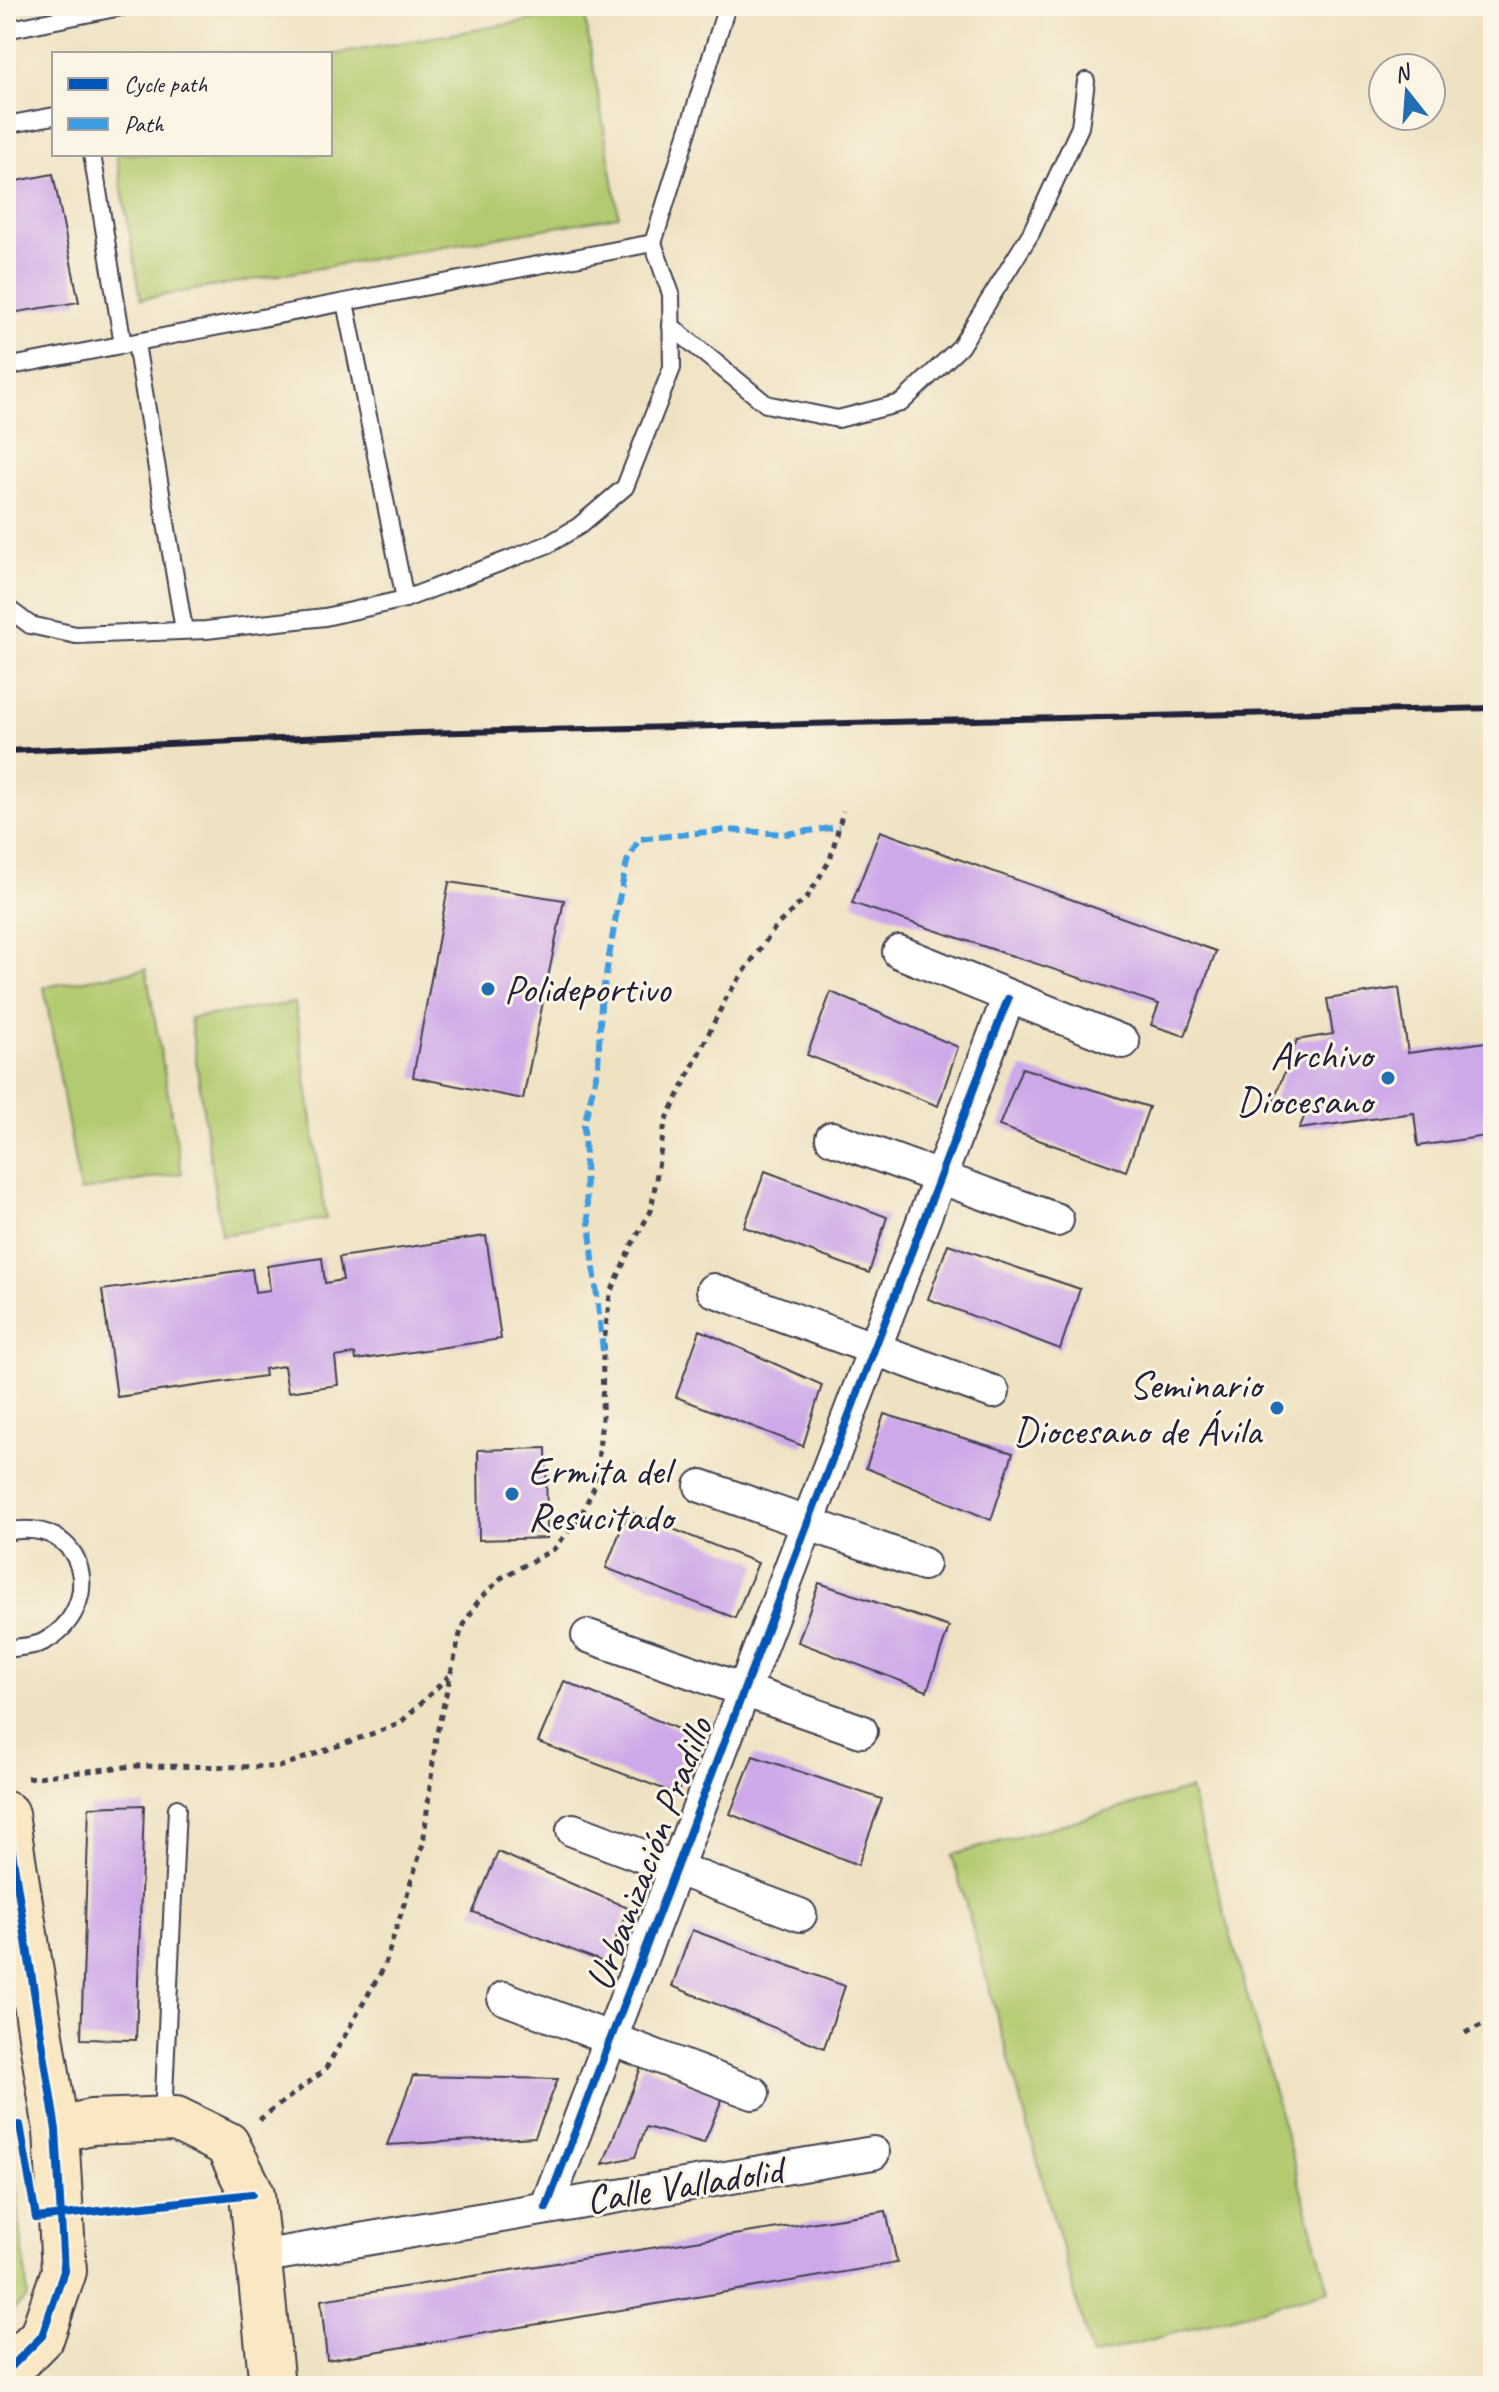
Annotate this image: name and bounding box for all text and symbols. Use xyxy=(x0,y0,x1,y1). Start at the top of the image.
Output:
legend xyxy=(52,52,332,156)
north arrow xyxy=(1367,52,1447,132)
text: N xyxy=(1391,57,1415,89)
text: Cycle path xyxy=(124,69,208,99)
text: Path xyxy=(124,109,165,139)
place label: Polideportivo xyxy=(504,964,672,1014)
marker: Polideportivo xyxy=(479,980,497,998)
place label: Archivo Diocesano xyxy=(1236,1030,1376,1126)
marker: Archivo Diocesano xyxy=(1379,1069,1397,1087)
place label: Seminario Diocesano de Ávila xyxy=(1013,1360,1265,1456)
marker: Seminario Diocesano de Ávila xyxy=(1268,1399,1286,1417)
place label: Ermita del Resucitado xyxy=(528,1446,676,1542)
marker: Ermita del Resucitado xyxy=(503,1485,521,1503)
street label: Urbanización Pradillo xyxy=(574,1709,725,1997)
street label: Calle Valladolid xyxy=(582,2144,792,2225)

